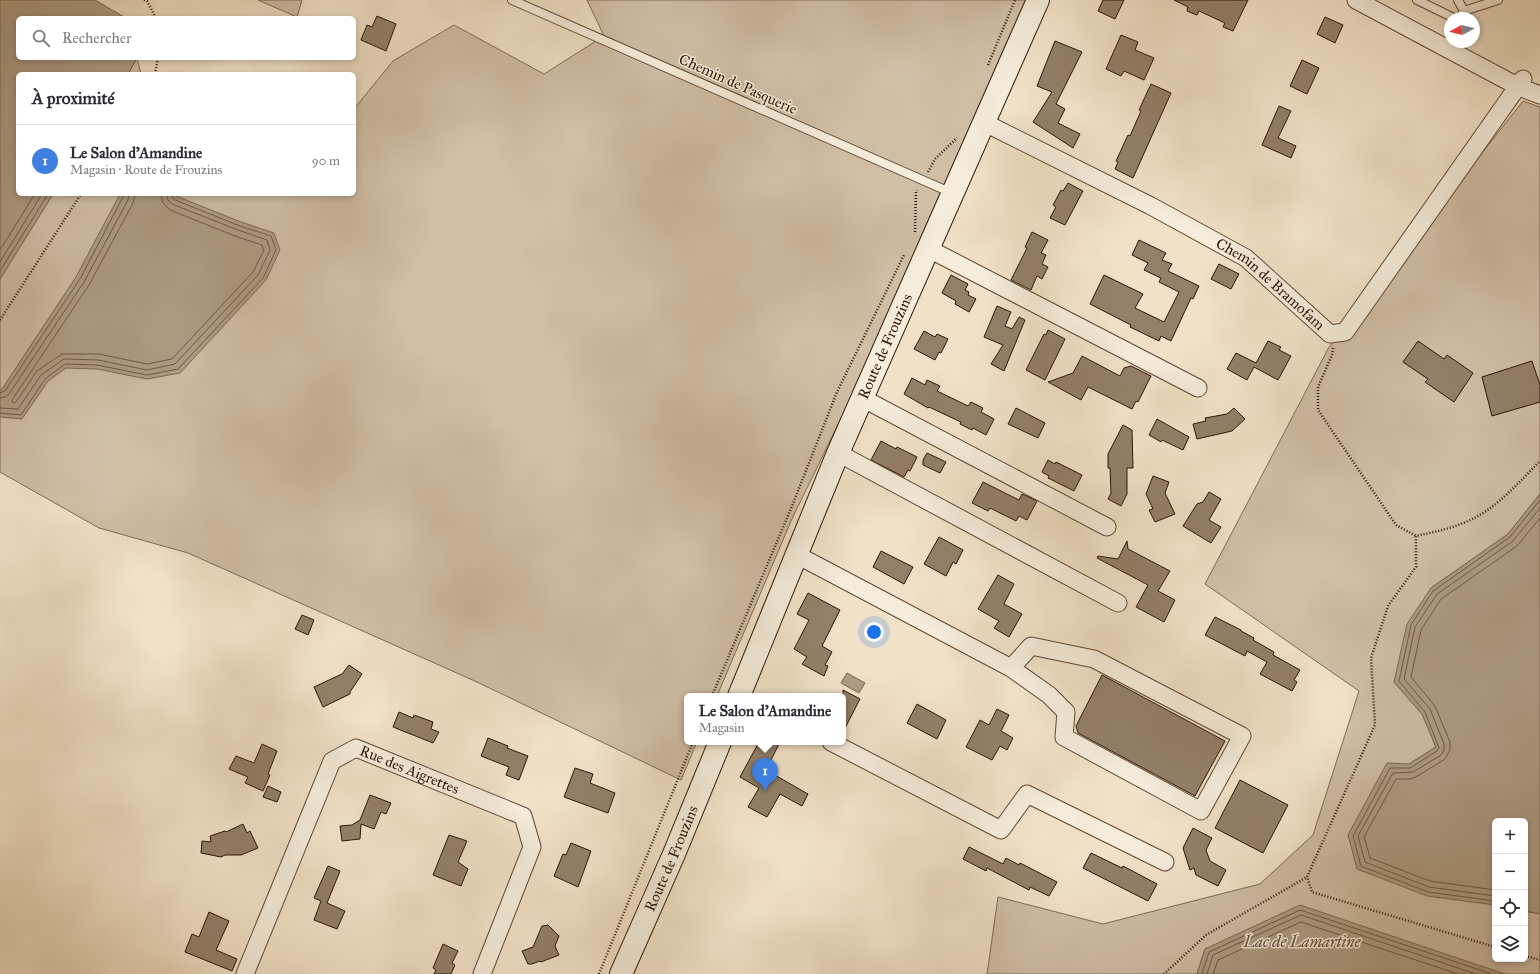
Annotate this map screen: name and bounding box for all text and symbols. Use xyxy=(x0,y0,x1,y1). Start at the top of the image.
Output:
north arrow xyxy=(1444,12,1480,48)
search box xyxy=(16,16,356,60)
icon: search xyxy=(30,27,52,49)
text: Rechercher xyxy=(62,29,132,47)
street label: Chemin de Pasquerie xyxy=(676,50,800,119)
text: À proximité xyxy=(32,88,115,109)
text: Le Salon d'Amandine xyxy=(70,144,202,162)
text: 1 xyxy=(42,153,48,169)
text: 90 m xyxy=(312,153,340,169)
text: Magasin · Route de Frouzins xyxy=(70,162,222,178)
street label: Chemin de Bramofam xyxy=(1213,234,1329,334)
street label: Route de Frouzins xyxy=(854,291,916,402)
your location xyxy=(864,622,884,642)
popup xyxy=(684,693,846,745)
text: Le Salon d'Amandine xyxy=(699,702,831,720)
text: Magasin xyxy=(699,720,745,736)
street label: Rue des Aigrettes xyxy=(357,741,462,798)
pin: 1 xyxy=(752,758,778,791)
street label: Route de Frouzins xyxy=(641,803,702,914)
map controls xyxy=(1492,818,1528,962)
button: + xyxy=(1492,818,1528,854)
button: − xyxy=(1492,854,1528,890)
button: locate xyxy=(1492,890,1528,926)
button: layers xyxy=(1492,926,1528,962)
water label: Lac de Lamartine xyxy=(1243,932,1362,951)

